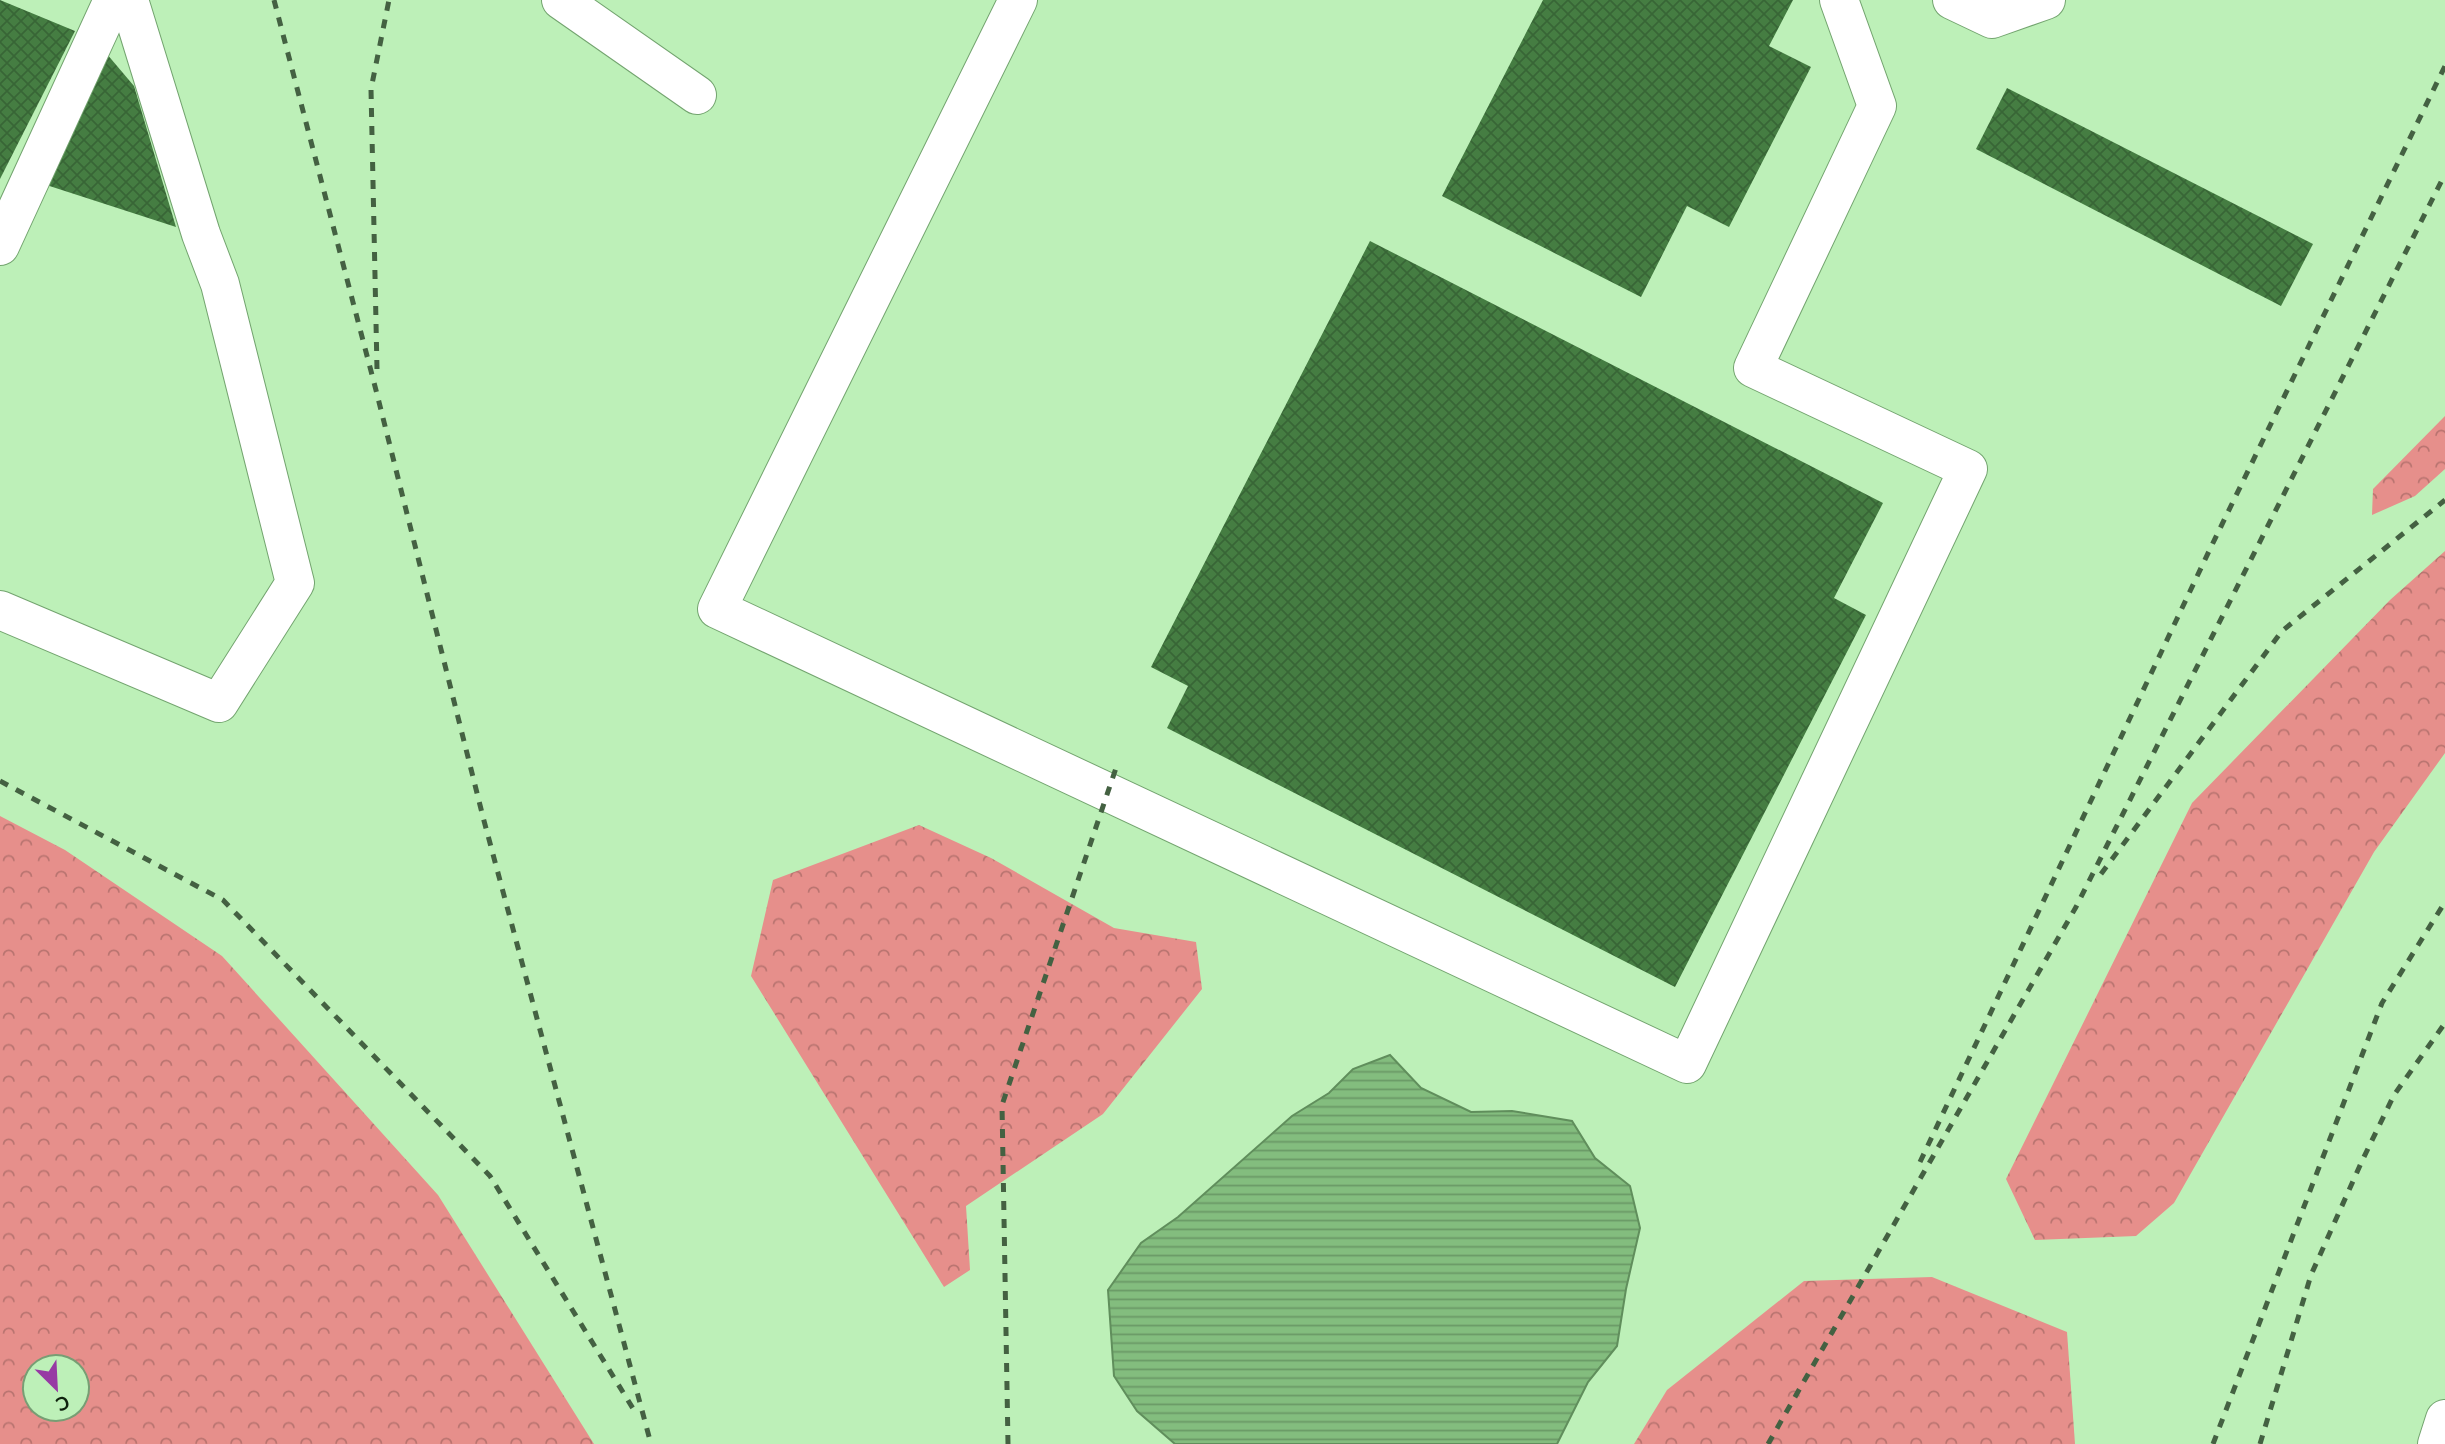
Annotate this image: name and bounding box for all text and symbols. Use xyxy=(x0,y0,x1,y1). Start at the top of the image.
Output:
north arrow xyxy=(21,1353,91,1423)
text: С xyxy=(52,1390,74,1417)

